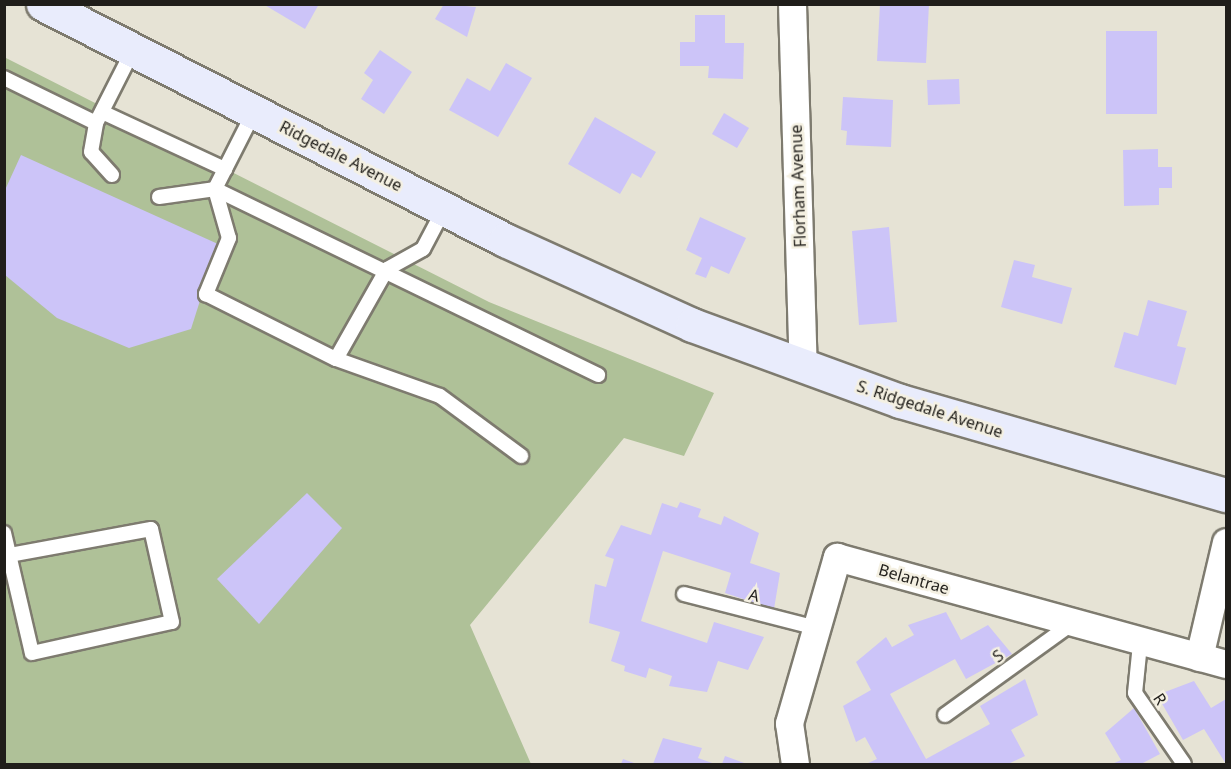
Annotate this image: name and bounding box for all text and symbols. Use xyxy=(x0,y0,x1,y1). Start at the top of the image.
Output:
street label: Ridgedale Avenue xyxy=(276,117,406,195)
street label: Florham Avenue xyxy=(786,124,810,248)
street label: S. Ridgedale Avenue xyxy=(855,376,1005,442)
street label: Belantrae xyxy=(877,560,951,598)
street label: A xyxy=(747,584,761,606)
street label: S xyxy=(989,646,1007,666)
street label: R xyxy=(1149,690,1171,708)

